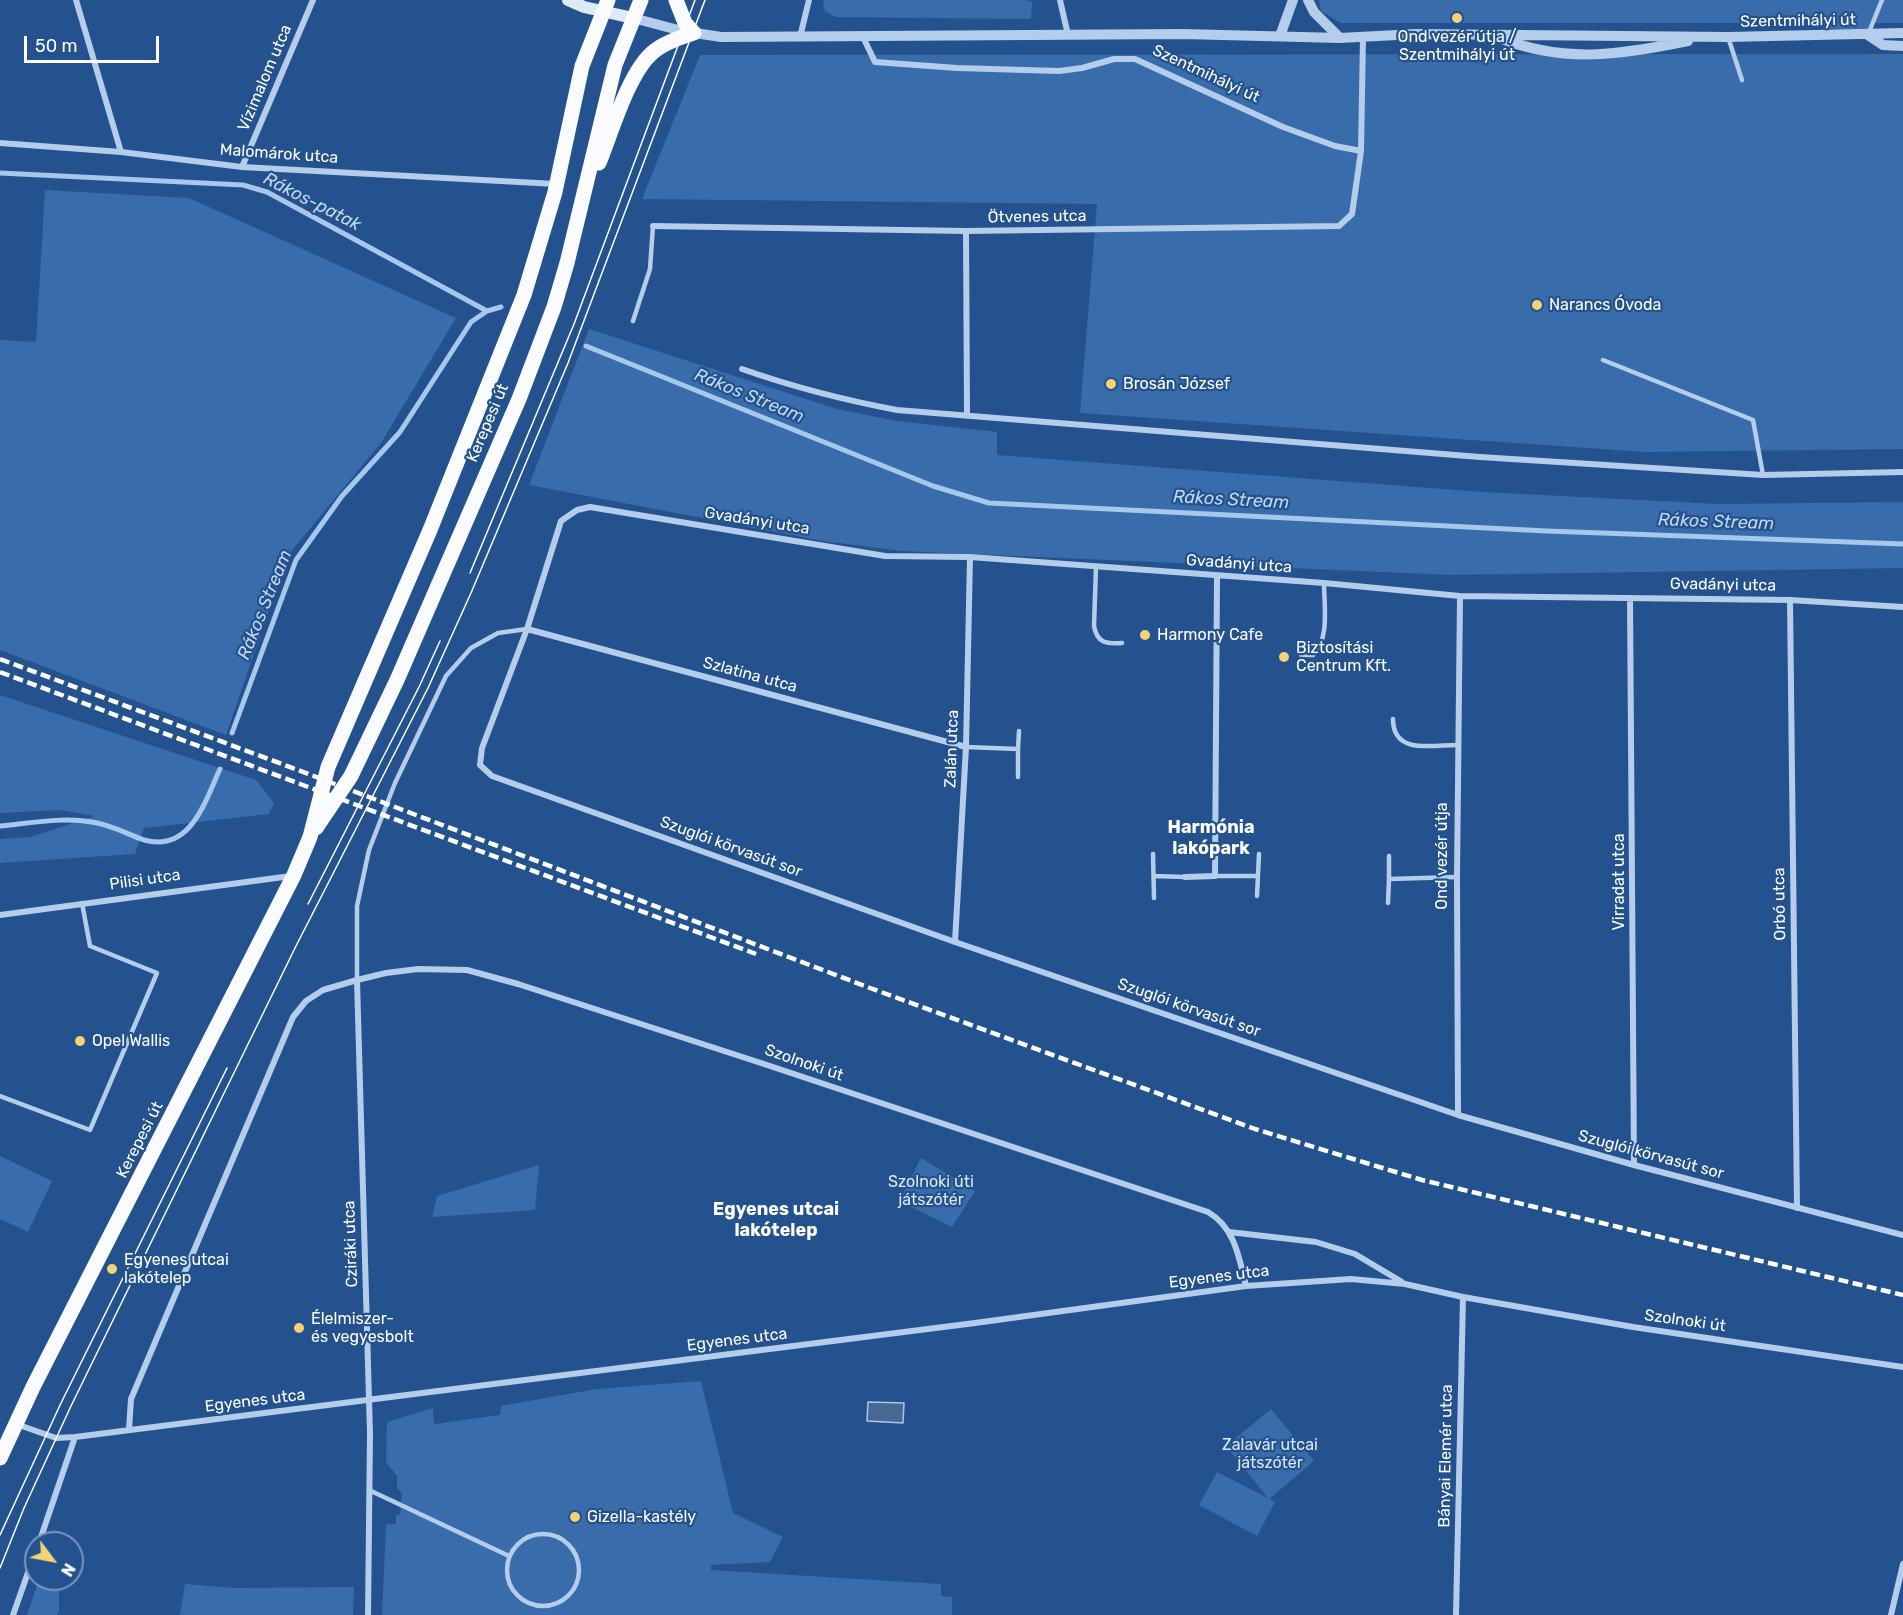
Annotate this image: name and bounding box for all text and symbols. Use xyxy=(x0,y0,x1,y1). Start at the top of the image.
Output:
street label: Szentmihályi út xyxy=(1740,10,1856,32)
marker: Ond vezér útja / Szentmihályi út xyxy=(1450,11,1464,25)
street label: Vízimalom utca xyxy=(234,22,296,134)
scale bar xyxy=(27,24,162,62)
place label: Ond vezér útja / Szentmihályi út xyxy=(1398,27,1516,65)
text: 50 m xyxy=(35,35,78,57)
street label: Szentmihályi út xyxy=(1149,41,1263,107)
street label: Malomárok utca xyxy=(219,140,339,168)
water label: Rákos-patak xyxy=(259,168,365,236)
street label: Ötvenes utca xyxy=(987,207,1087,227)
place label: Narancs Óvoda xyxy=(1549,295,1661,315)
marker: Narancs Óvoda xyxy=(1530,298,1544,312)
water label: Rákos Stream xyxy=(691,364,807,428)
place label: Brosán József xyxy=(1123,374,1230,394)
marker: Brosán József xyxy=(1104,377,1118,391)
street label: Kerepesi út xyxy=(463,381,513,465)
water label: Rákos Stream xyxy=(1172,486,1290,514)
street label: Gvadányi utca xyxy=(703,503,811,539)
water label: Rákos Stream xyxy=(1657,509,1775,535)
water label: Rákos Stream xyxy=(233,547,297,663)
street label: Gvadányi utca xyxy=(1185,551,1293,577)
street label: Gvadányi utca xyxy=(1670,574,1776,596)
place label: Harmony Cafe xyxy=(1157,625,1263,645)
marker: Harmony Cafe xyxy=(1138,628,1152,642)
place label: Biztosítási Centrum Kft. xyxy=(1296,638,1391,676)
marker: Biztosítási Centrum Kft. xyxy=(1277,650,1291,664)
street label: Szlatina utca xyxy=(701,653,799,697)
street label: Zalán utca xyxy=(941,710,963,788)
street label: Ond vezér útja xyxy=(1432,802,1452,910)
street label: Szuglói körvasút sor xyxy=(657,812,805,882)
district label: Harmónia lakópark xyxy=(1167,817,1255,860)
street label: Virradat utca xyxy=(1609,833,1629,931)
street label: Pilisi utca xyxy=(108,866,182,894)
street label: Orbó utca xyxy=(1770,867,1790,941)
street label: Szuglói körvasút sor xyxy=(1115,974,1263,1042)
place label: Opel Wallis xyxy=(92,1031,170,1051)
marker: Opel Wallis xyxy=(73,1034,87,1048)
street label: Szolnoki út xyxy=(762,1041,846,1085)
street label: Kerepesi út xyxy=(113,1099,167,1181)
street label: Szuglói körvasút sor xyxy=(1576,1126,1726,1184)
park label: Szolnoki úti játszótér xyxy=(888,1172,974,1210)
district label: Egyenes utcai lakótelep xyxy=(713,1199,839,1242)
street label: Cziráki utca xyxy=(340,1200,362,1288)
place label: Egyenes utcai lakótelep xyxy=(124,1250,229,1288)
street label: Egyenes utca xyxy=(1168,1261,1270,1293)
marker: Egyenes utcai lakótelep xyxy=(105,1262,119,1276)
street label: Szolnoki út xyxy=(1643,1306,1727,1336)
place label: Élelmiszer- és vegyesbolt xyxy=(311,1309,414,1347)
marker: Élelmiszer- és vegyesbolt xyxy=(292,1321,306,1335)
street label: Egyenes utca xyxy=(686,1324,788,1356)
street label: Bányai Elemér utca xyxy=(1435,1384,1457,1528)
street label: Egyenes utca xyxy=(204,1385,306,1417)
park label: Zalavár utcai játszótér xyxy=(1222,1435,1318,1473)
place label: Gizella-kastély xyxy=(587,1507,696,1527)
marker: Gizella-kastély xyxy=(568,1510,582,1524)
north arrow xyxy=(24,1531,84,1591)
text: N xyxy=(57,1560,79,1580)

